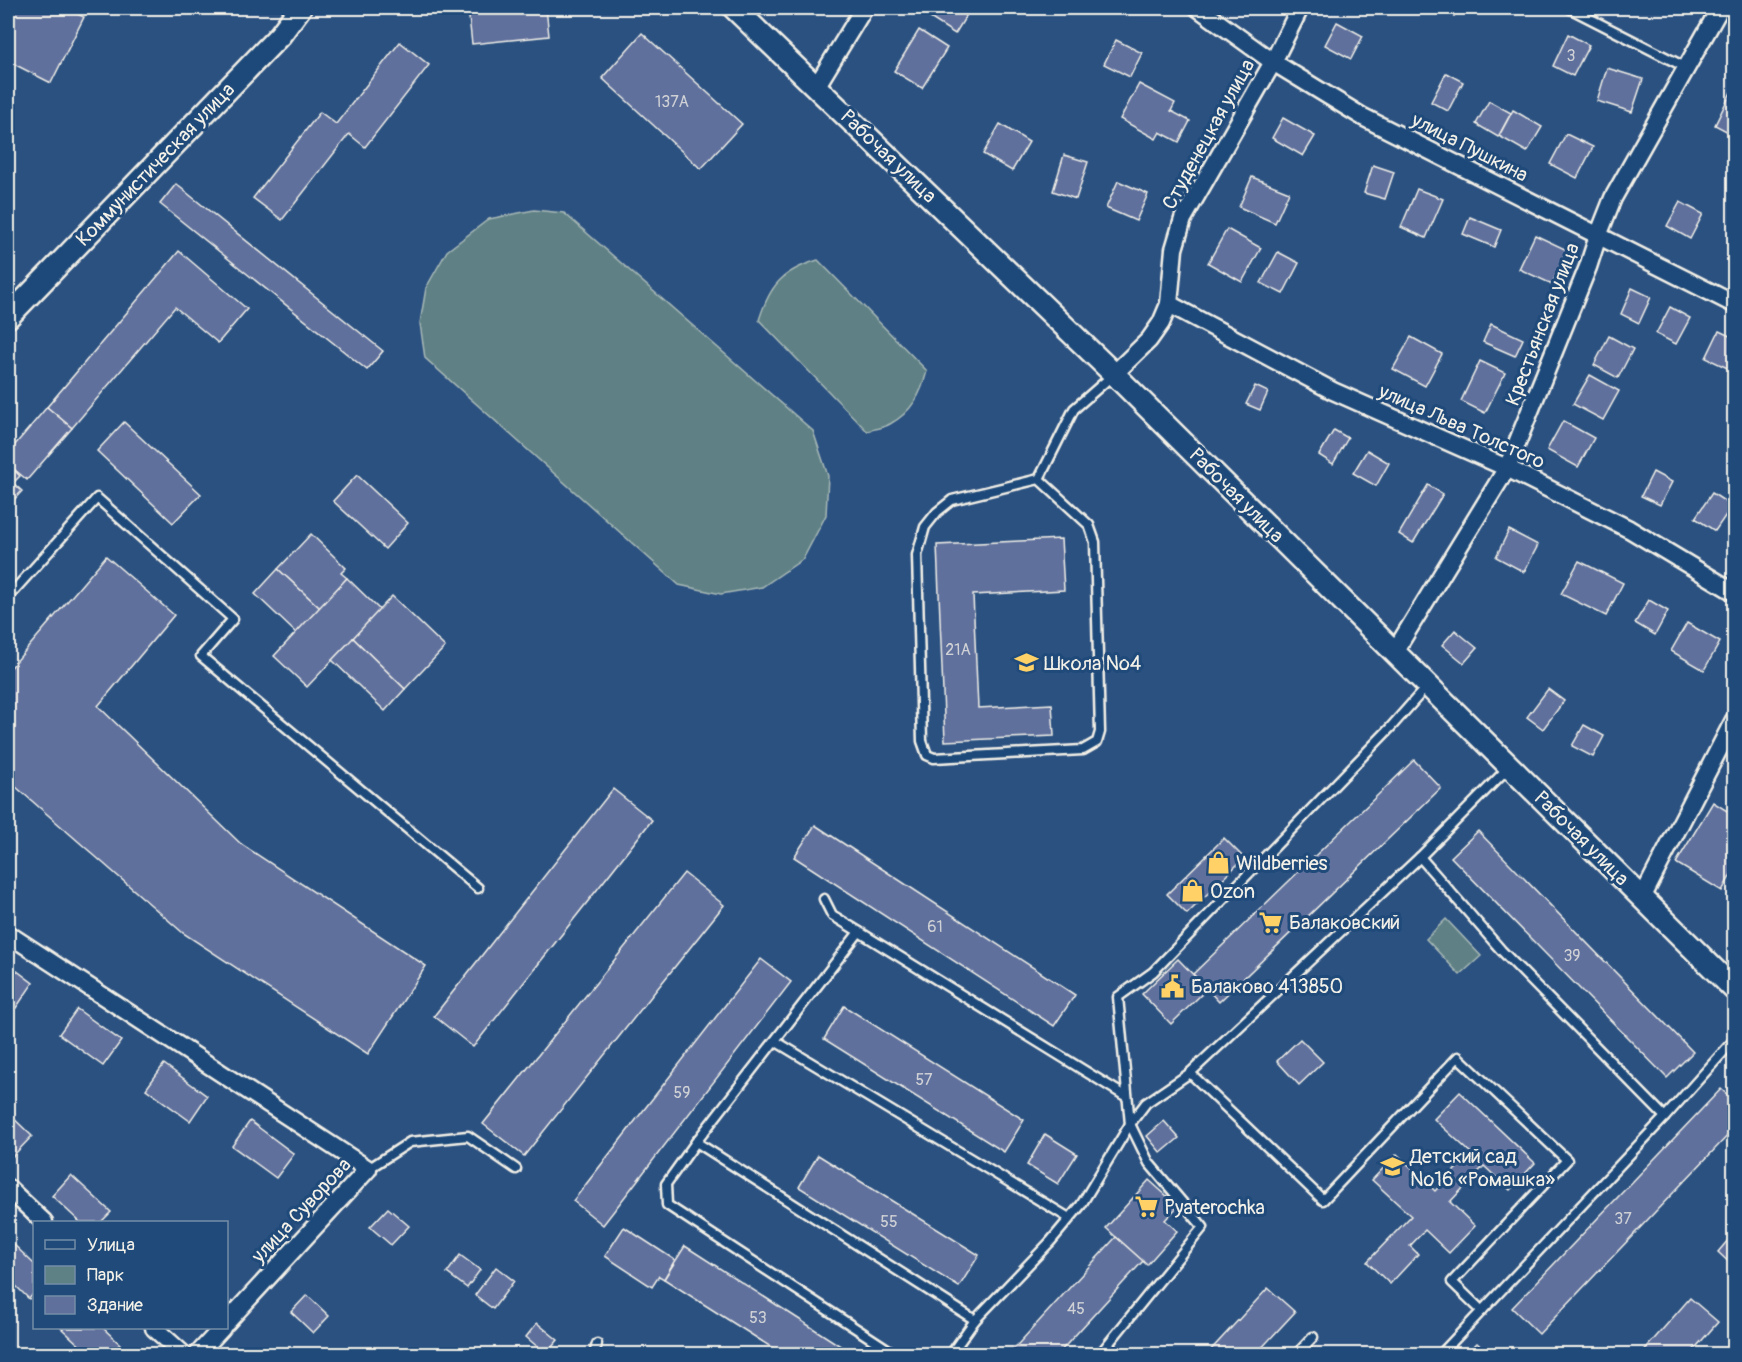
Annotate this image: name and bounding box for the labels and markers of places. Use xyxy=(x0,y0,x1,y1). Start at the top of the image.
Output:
school or university icon: Школа №4 xyxy=(1013,650,1039,676)
place label: Школа №4 xyxy=(1044,651,1142,676)
shop icon: Wildberries xyxy=(1205,850,1231,876)
place label: Wildberries xyxy=(1236,851,1328,876)
shop icon: Ozon xyxy=(1179,878,1205,904)
place label: Ozon xyxy=(1210,879,1255,904)
supermarket icon: Балаковский xyxy=(1258,909,1284,935)
place label: Балаковский xyxy=(1289,910,1400,935)
public building icon: Балаково 413850 xyxy=(1160,973,1186,999)
place label: Балаково 413850 xyxy=(1191,974,1343,999)
place label: Детский сад №16 «Ромашка» xyxy=(1409,1144,1555,1192)
school or university icon: Детский сад №16 «Ромашка» xyxy=(1379,1154,1405,1180)
supermarket icon: Pyaterochka xyxy=(1133,1194,1159,1220)
place label: Pyaterochka xyxy=(1164,1195,1265,1220)

